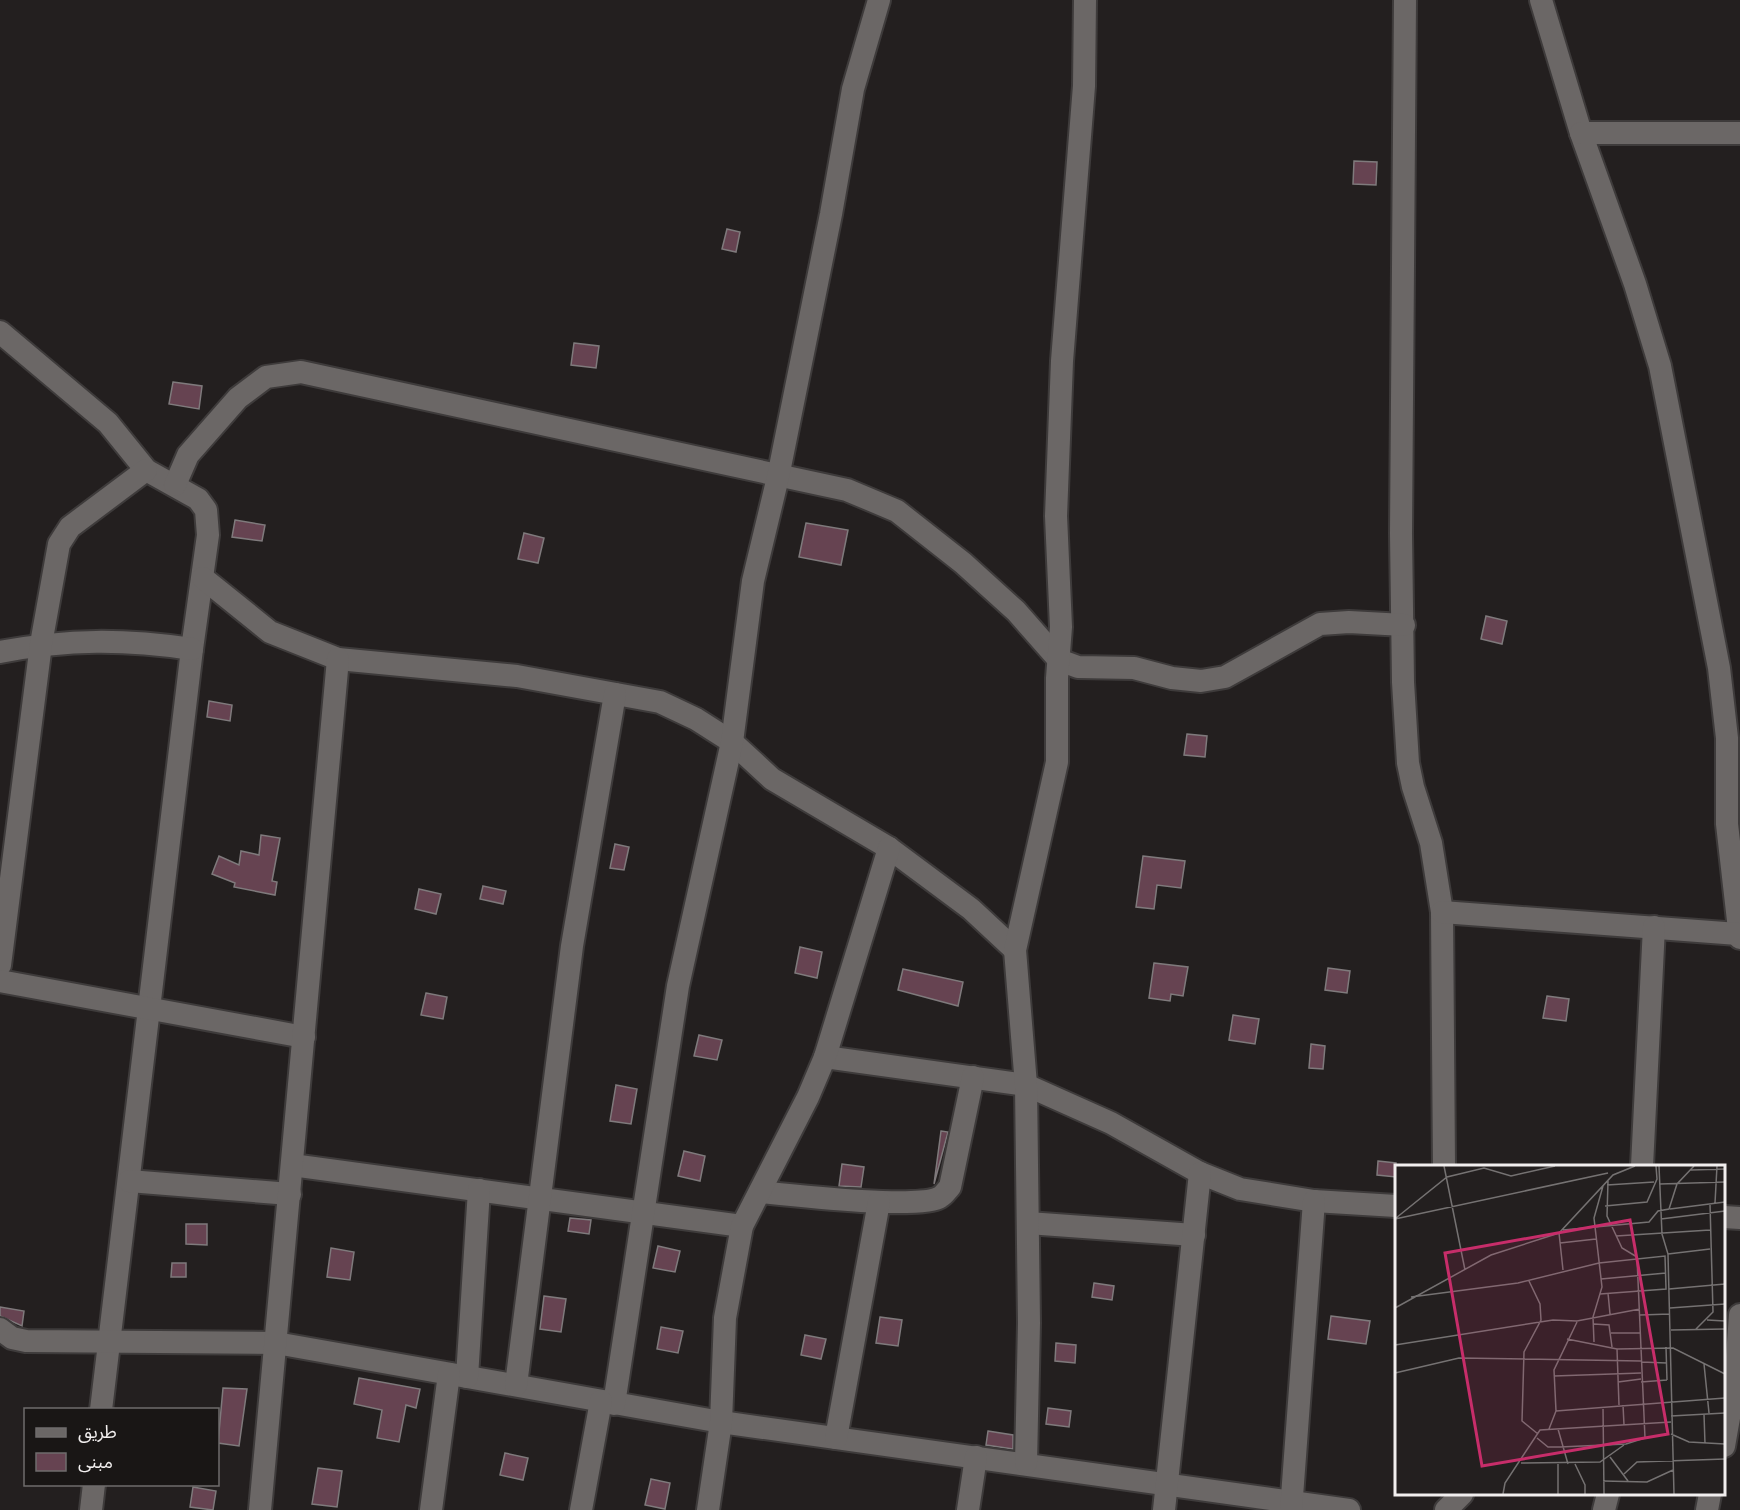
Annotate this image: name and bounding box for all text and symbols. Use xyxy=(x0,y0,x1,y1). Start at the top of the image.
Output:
inset map xyxy=(1395,1165,1725,1495)
legend xyxy=(24,1408,219,1486)
text: طريق xyxy=(78,1422,117,1443)
text: مبنى xyxy=(78,1452,113,1473)

